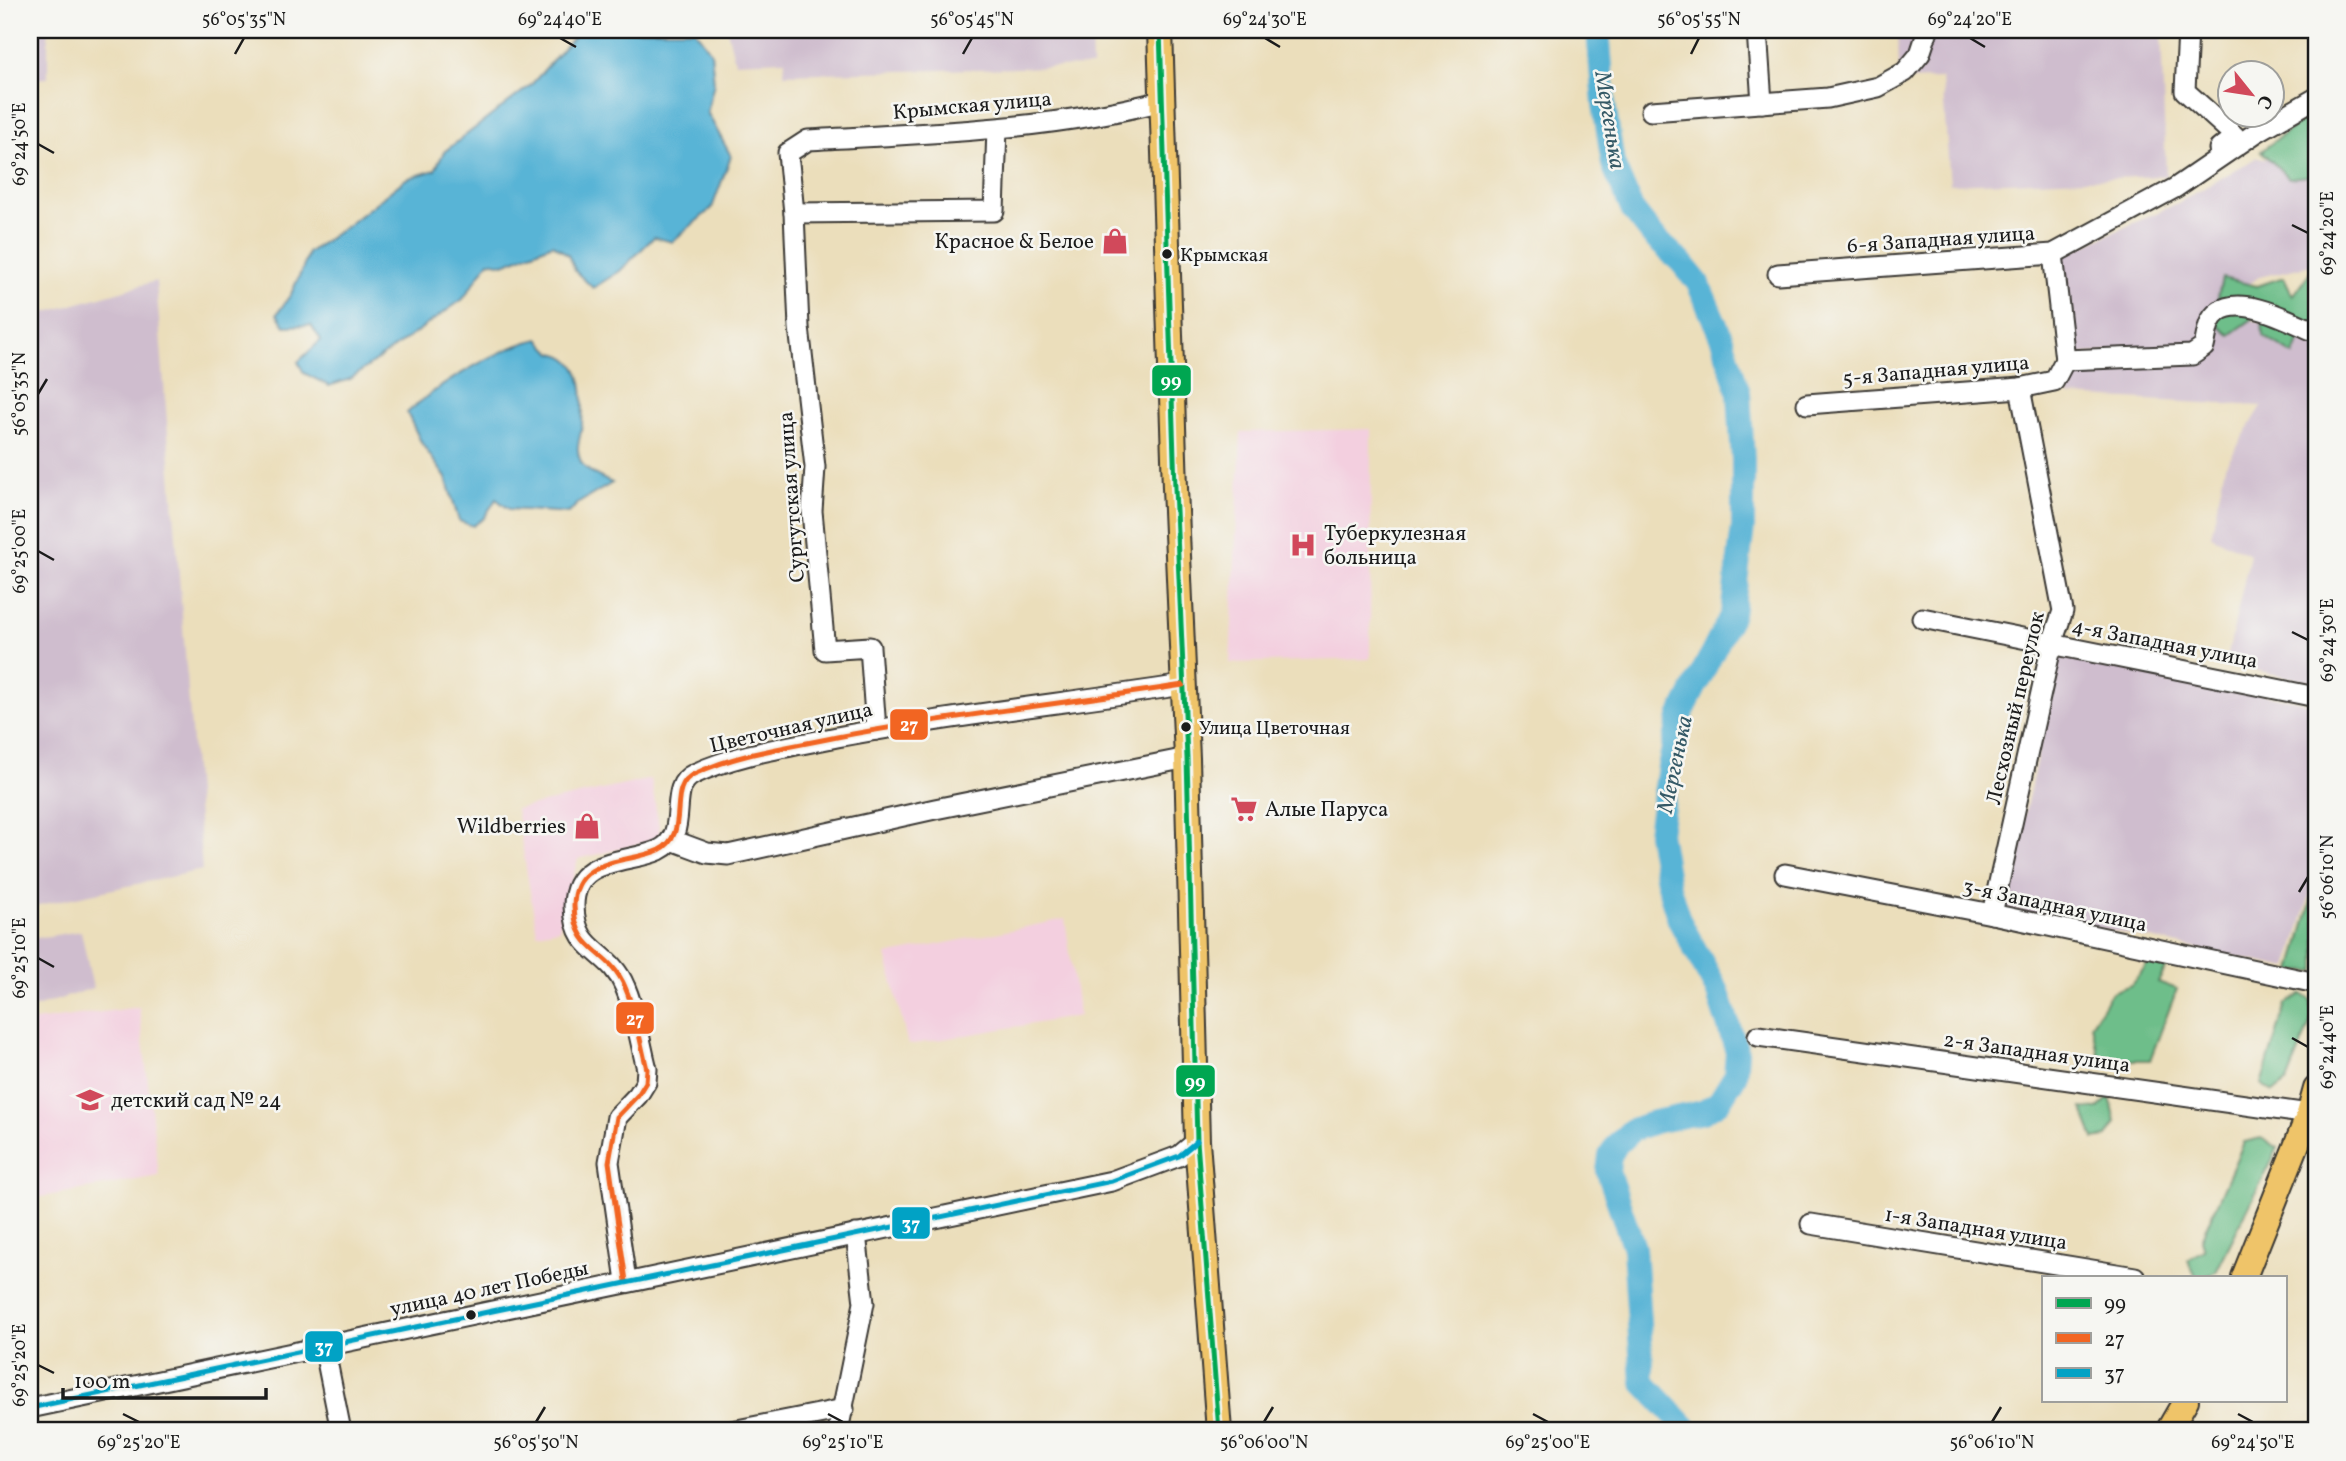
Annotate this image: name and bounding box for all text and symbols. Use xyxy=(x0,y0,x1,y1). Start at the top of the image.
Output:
text: 56°05'35"N xyxy=(202,8,286,33)
text: 69°24'40"E xyxy=(518,8,602,33)
text: 56°05'45"N xyxy=(930,8,1014,33)
text: 69°24'30"E xyxy=(1223,8,1307,33)
text: 56°05'55"N xyxy=(1657,8,1741,33)
text: 69°24'20"E xyxy=(1928,8,2012,33)
north arrow xyxy=(2216,60,2286,130)
water label: Мергенька xyxy=(1585,68,1633,172)
street label: Крымская улица xyxy=(891,85,1053,128)
text: С xyxy=(2250,90,2278,113)
text: 69°24'50"E xyxy=(8,102,33,186)
text: 69°24'20"E xyxy=(2316,191,2341,275)
street label: 6-я Западная улица xyxy=(1846,219,2036,262)
shop icon: Красное & Белое xyxy=(1100,226,1130,256)
place label: Красное & Белое xyxy=(935,228,1094,257)
place label: Крымская xyxy=(1180,243,1268,269)
marker: Крымская xyxy=(1160,247,1174,261)
street label: 5-я Западная улица xyxy=(1842,349,2031,394)
text: 56°05'35"N xyxy=(8,352,33,436)
line badge: 99 xyxy=(1151,364,1192,397)
text: 99 xyxy=(1160,369,1182,395)
street label: Сургутская улица xyxy=(772,410,813,583)
text: 69°25'00"E xyxy=(8,508,33,593)
place label: Туберкулезная больница xyxy=(1324,520,1466,573)
hospital icon: Туберкулезная больница xyxy=(1288,530,1318,560)
text: 69°24'30"E xyxy=(2316,598,2341,682)
street label: Лесхозный переулок xyxy=(1980,609,2053,808)
street label: 4-я Западная улица xyxy=(2069,612,2260,677)
street label: Цветочная улица xyxy=(707,696,876,761)
line badge: 27 xyxy=(889,708,929,741)
text: 27 xyxy=(900,713,918,739)
water label: Мергенька xyxy=(1650,713,1702,817)
place label: Улица Цветочная xyxy=(1199,716,1350,742)
marker: Улица Цветочная xyxy=(1179,720,1193,734)
supermarket icon: Алые Паруса xyxy=(1229,794,1259,824)
place label: Алые Паруса xyxy=(1265,796,1388,825)
shop icon: Wildberries xyxy=(572,811,602,841)
place label: Wildberries xyxy=(457,813,566,842)
text: 56°06'10"N xyxy=(2316,835,2341,919)
street label: 3-я Западная улица xyxy=(1960,873,2150,940)
text: 69°25'10"E xyxy=(8,917,33,998)
line badge: 27 xyxy=(615,1001,655,1035)
text: 69°24'40"E xyxy=(2316,1005,2341,1089)
text: 27 xyxy=(626,1007,644,1033)
street label: 2-я Западная улица xyxy=(1941,1026,2132,1081)
line badge: 99 xyxy=(1175,1064,1216,1098)
text: 99 xyxy=(1184,1070,1206,1096)
school or university icon: детский сад № 24 xyxy=(75,1085,105,1115)
place label: детский сад № 24 xyxy=(111,1087,281,1116)
street label: 1-я Западная улица xyxy=(1882,1201,2069,1258)
line badge: 37 xyxy=(891,1206,931,1240)
text: 37 xyxy=(902,1212,920,1238)
street label: улица 40 лет Победы xyxy=(387,1254,591,1325)
legend xyxy=(2042,1276,2286,1402)
text: 99 xyxy=(2104,1290,2126,1319)
unlabelled marker xyxy=(464,1308,478,1322)
text: 69°25'20"E xyxy=(8,1323,33,1407)
text: 27 xyxy=(2104,1326,2125,1355)
line badge: 37 xyxy=(304,1330,344,1363)
text: 37 xyxy=(315,1335,333,1361)
scale bar xyxy=(63,1356,266,1400)
text: 37 xyxy=(2104,1360,2125,1389)
text: 100 m xyxy=(74,1368,131,1397)
text: 69°25'20"E xyxy=(97,1431,181,1456)
text: 56°05'50"N xyxy=(493,1431,579,1456)
text: 69°25'10"E xyxy=(803,1431,884,1456)
text: 56°06'00"N xyxy=(1220,1431,1308,1456)
text: 69°25'00"E xyxy=(1506,1431,1591,1456)
text: 56°06'10"N xyxy=(1950,1431,2034,1456)
text: 69°24'50"E xyxy=(2211,1431,2295,1456)

